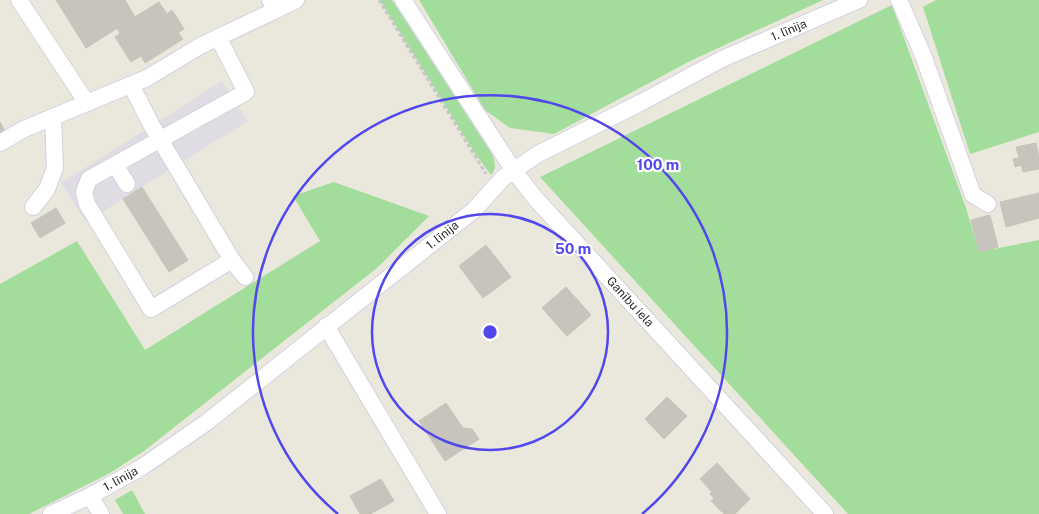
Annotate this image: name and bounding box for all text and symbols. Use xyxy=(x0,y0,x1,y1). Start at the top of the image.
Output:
street label: 1. līnija xyxy=(769,16,809,44)
text: 100 m xyxy=(637,156,679,173)
street label: 1. līnija xyxy=(423,218,461,252)
text: 50 m xyxy=(555,240,591,257)
street label: Ganību iela xyxy=(604,274,657,330)
centre of rings xyxy=(481,323,499,341)
street label: 1. līnija xyxy=(101,464,140,494)

